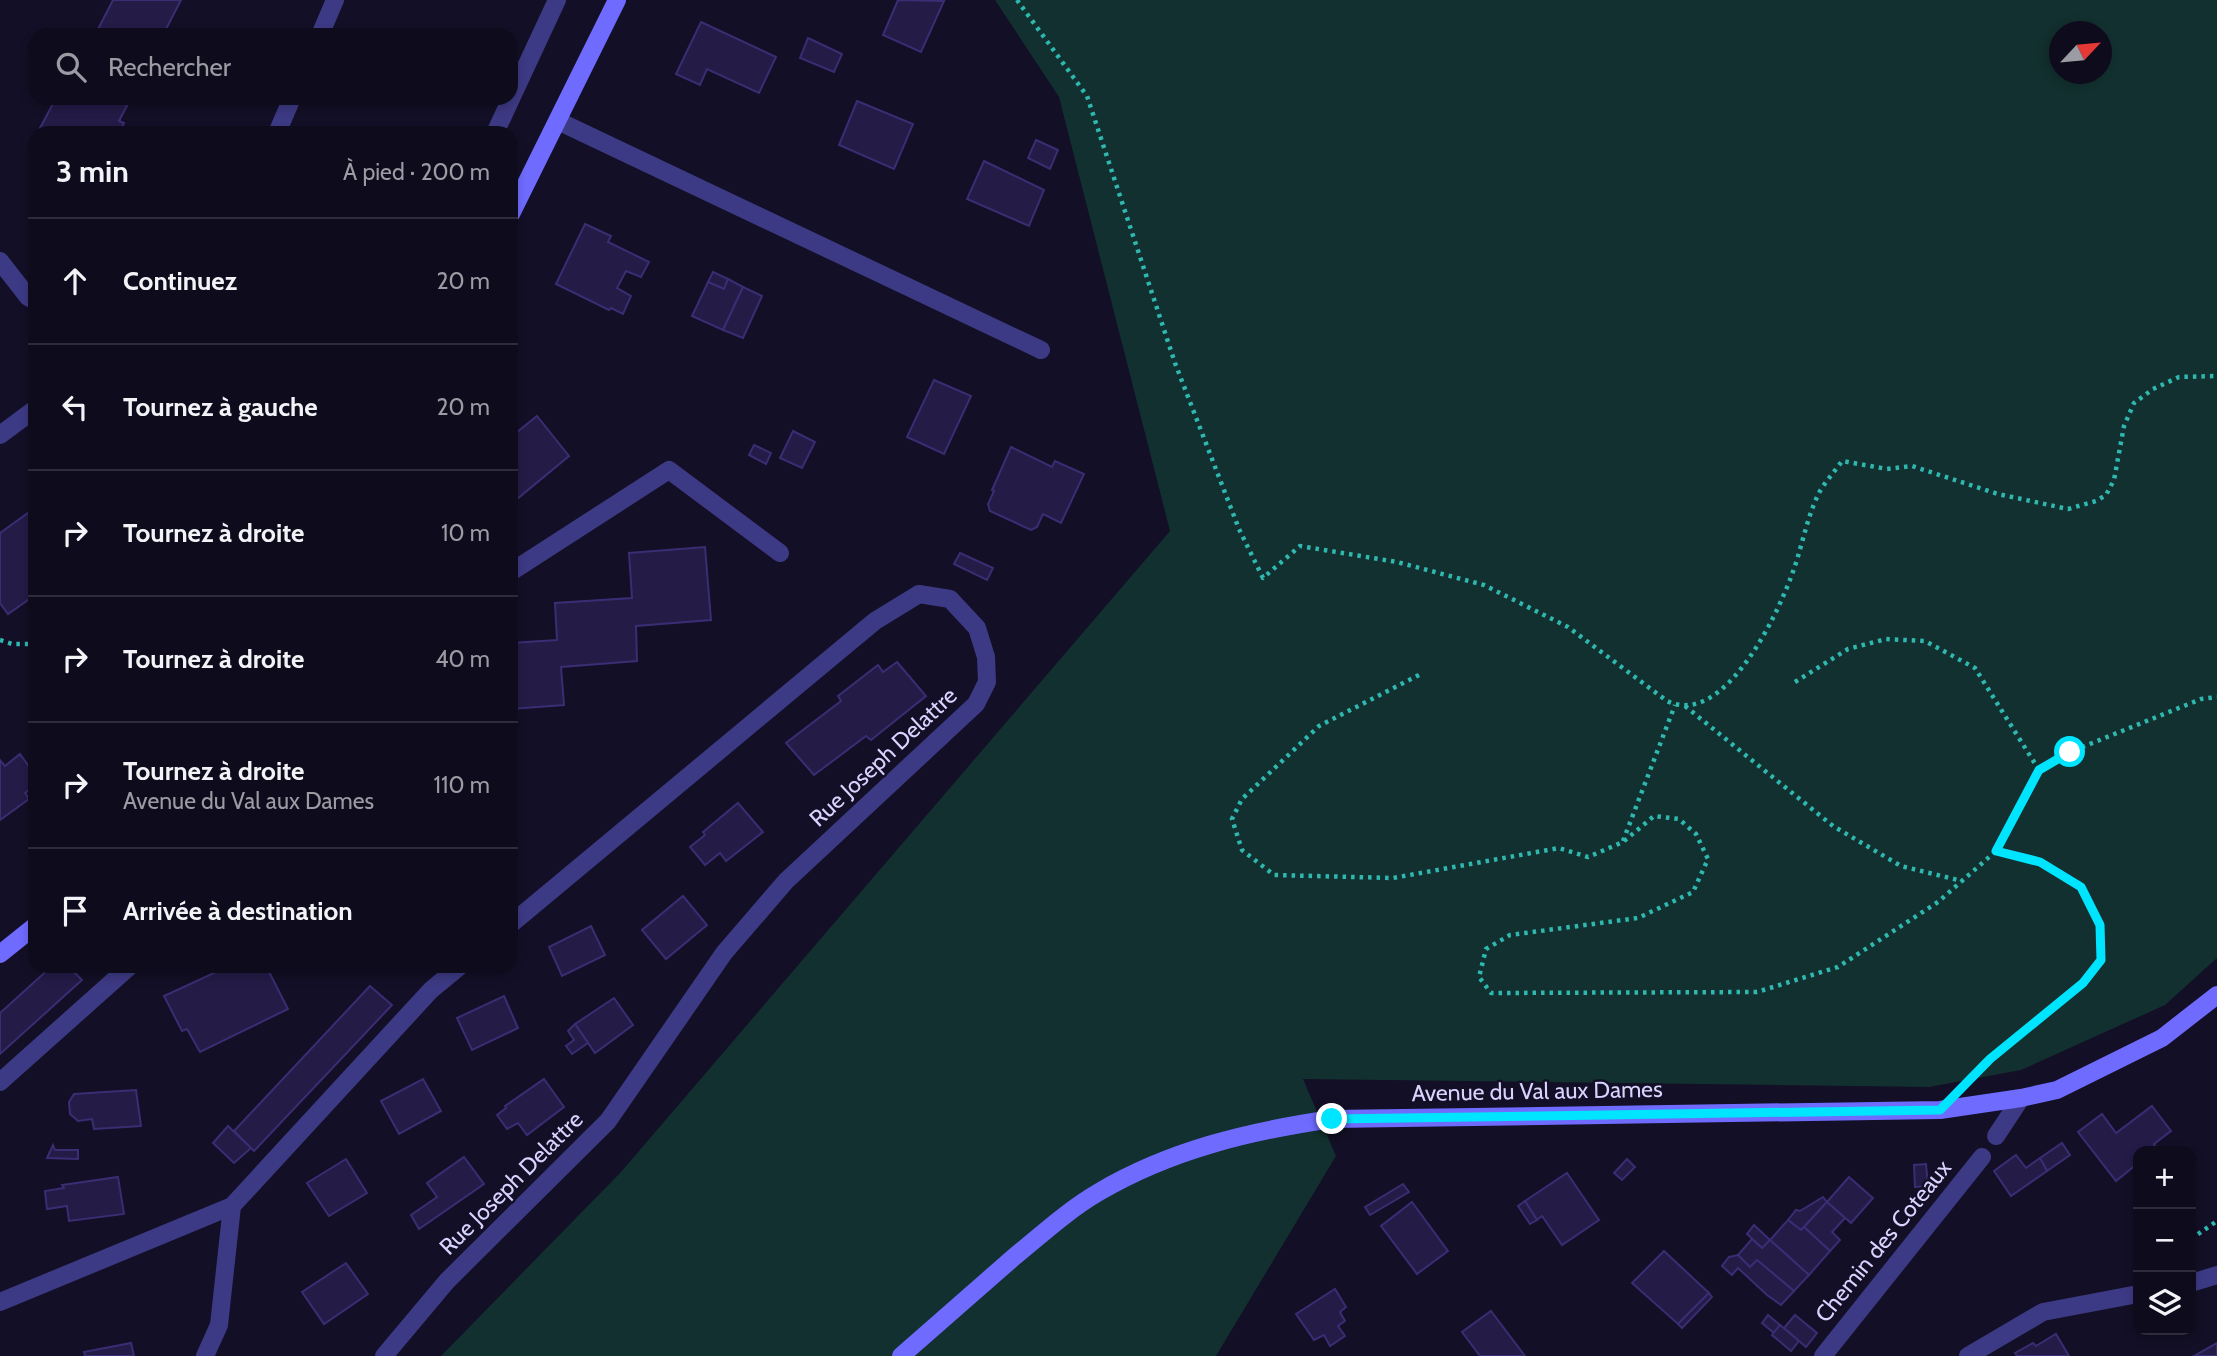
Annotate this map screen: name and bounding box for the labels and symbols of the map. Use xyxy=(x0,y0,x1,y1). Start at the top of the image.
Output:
north arrow xyxy=(2049,21,2112,84)
street label: Rue Joseph Delattre xyxy=(803,681,963,833)
route start xyxy=(2054,736,2085,767)
street label: Avenue du Val aux Dames xyxy=(1411,1075,1663,1107)
route end xyxy=(1316,1103,1347,1134)
street label: Rue Joseph Delattre xyxy=(433,1105,589,1261)
street label: Chemin des Coteaux xyxy=(1809,1154,1957,1328)

